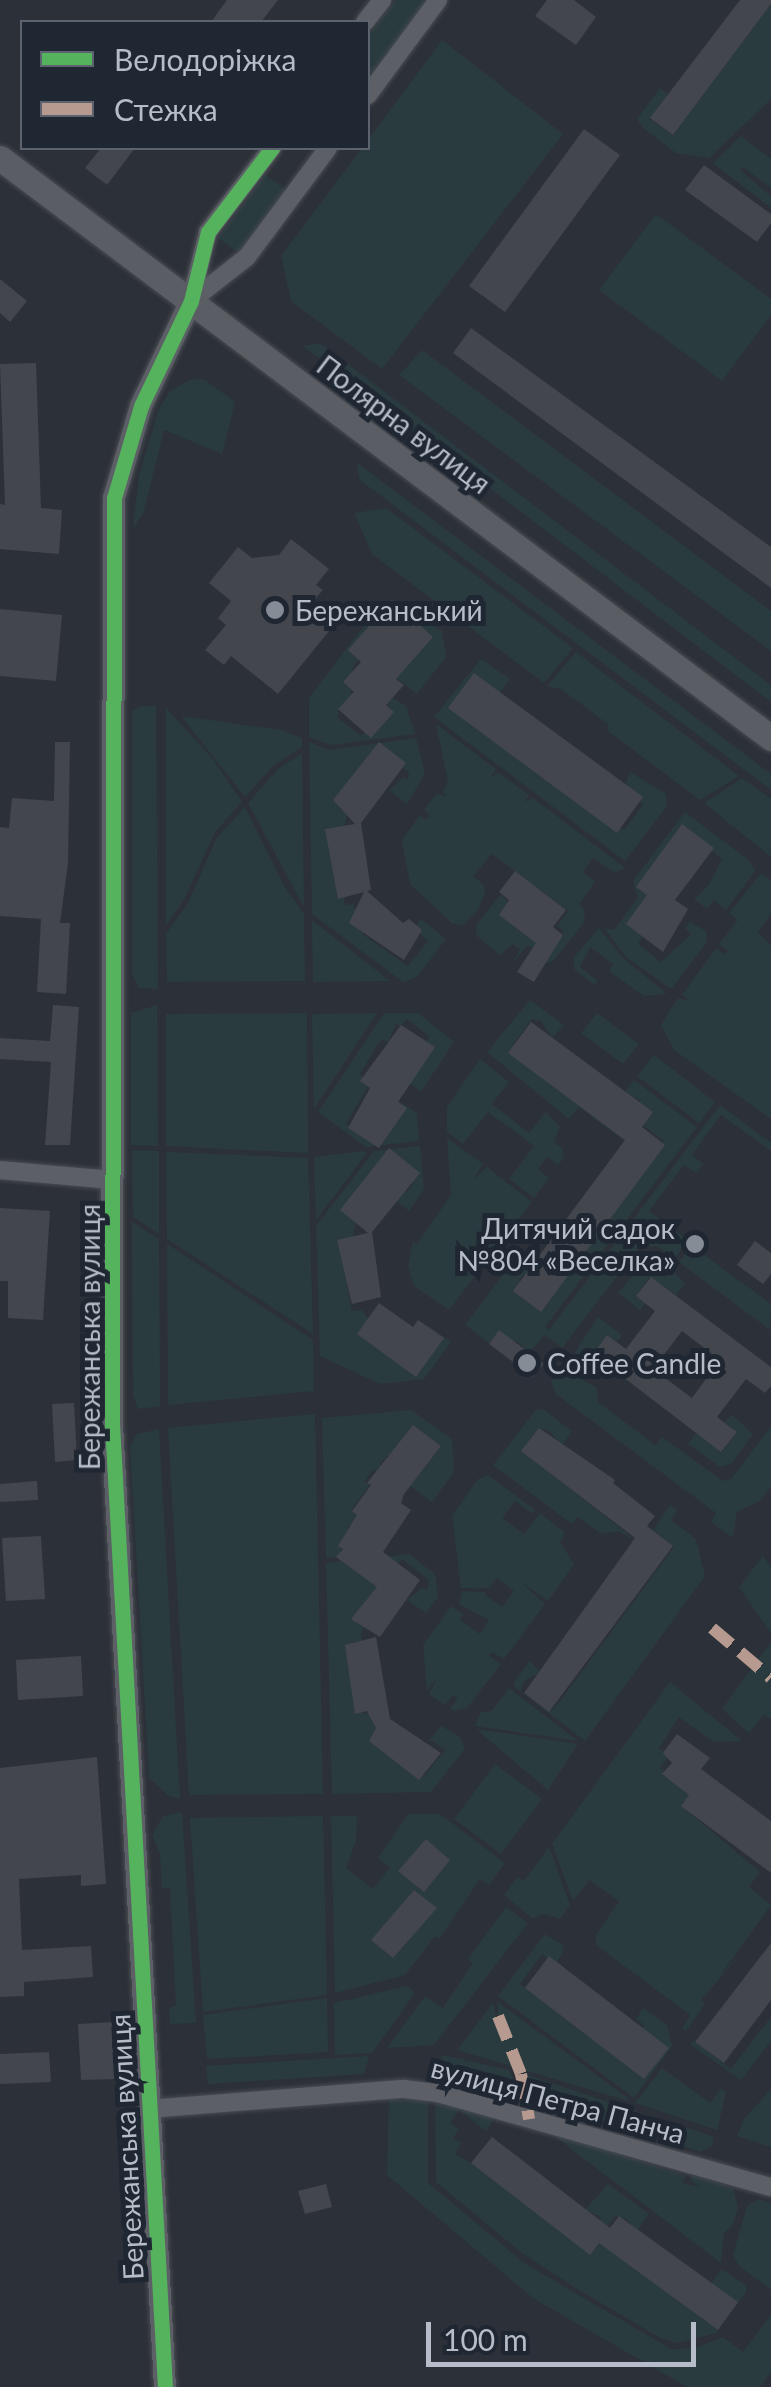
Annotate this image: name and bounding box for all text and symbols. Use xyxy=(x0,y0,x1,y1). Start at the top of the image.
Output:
legend xyxy=(20,20,370,150)
text: Велодоріжка xyxy=(114,41,296,77)
text: Стежка xyxy=(114,91,218,127)
street label: Полярна вулиця xyxy=(311,348,497,500)
place label: Бережанський xyxy=(295,593,483,627)
marker: Бережанський xyxy=(264,599,286,621)
street label: Бережанська вулиця xyxy=(72,1204,106,1470)
place label: Дитячий садок №804 «Веселка» xyxy=(457,1211,675,1277)
marker: Дитячий садок №804 «Веселка» xyxy=(684,1233,706,1255)
place label: Coffee Candle xyxy=(547,1346,721,1380)
marker: Coffee Candle xyxy=(516,1352,538,1374)
street label: Бережанська вулиця xyxy=(102,2013,150,2281)
street label: вулиця Петра Панча xyxy=(428,2050,688,2150)
scale bar xyxy=(431,2302,701,2364)
text: 100 m xyxy=(443,2321,528,2357)

